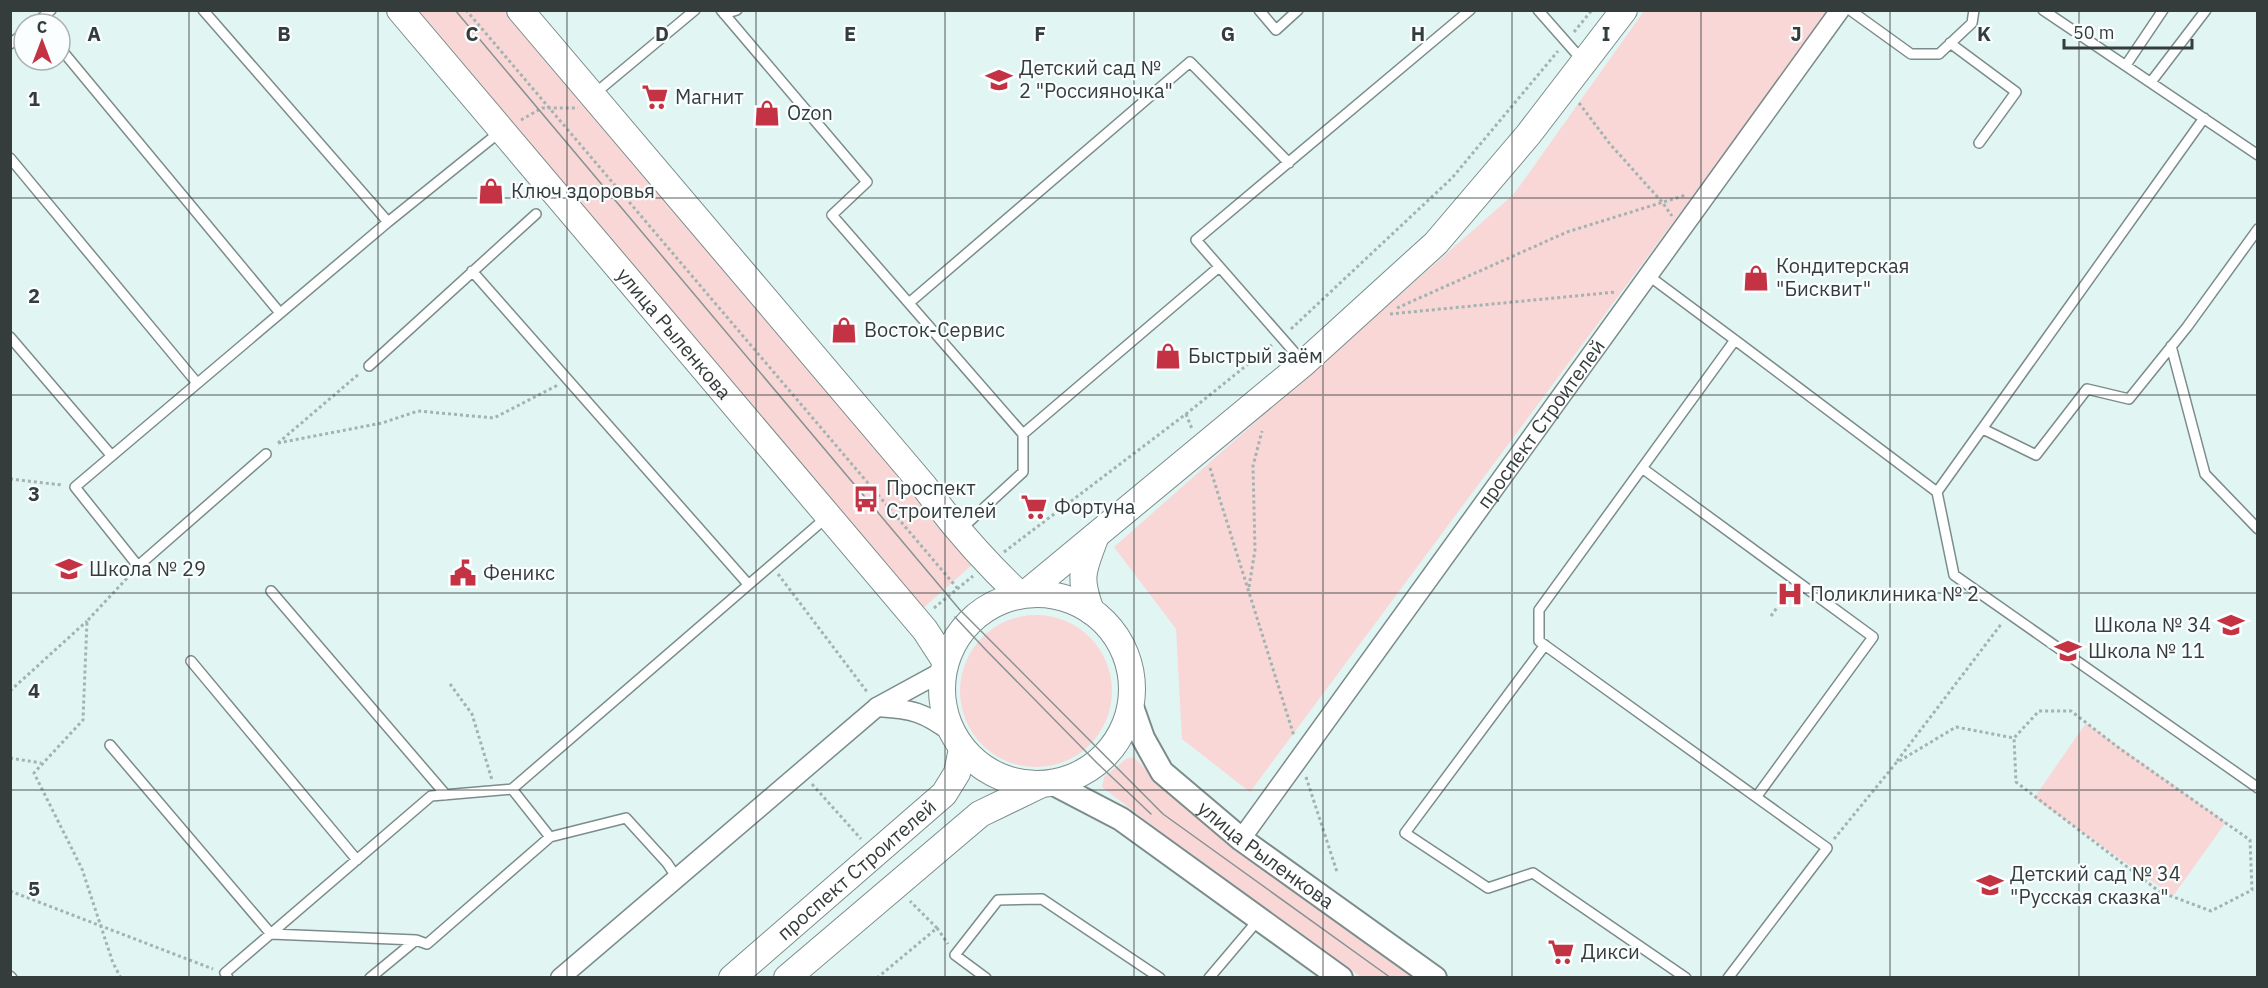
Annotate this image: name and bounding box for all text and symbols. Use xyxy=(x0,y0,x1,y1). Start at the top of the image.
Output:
north arrow xyxy=(12,12,72,72)
scale bar xyxy=(2064,12,2192,50)
text: С xyxy=(37,17,47,37)
text: A xyxy=(87,20,101,47)
text: B xyxy=(277,20,291,47)
text: C xyxy=(465,20,479,47)
text: D xyxy=(655,20,669,47)
text: E xyxy=(844,20,856,47)
text: F xyxy=(1034,20,1046,47)
text: G xyxy=(1221,20,1235,47)
text: H xyxy=(1411,20,1425,47)
text: I xyxy=(1602,20,1610,47)
text: J xyxy=(1790,20,1802,47)
text: K xyxy=(1977,20,1991,47)
text: 50 m xyxy=(2073,21,2115,44)
place label: Детский сад № 2 "Россияночка" xyxy=(1019,54,1173,104)
school or university icon: Детский сад № 2 "Россияночка" xyxy=(984,65,1014,95)
supermarket icon: Магнит xyxy=(640,82,670,112)
place label: Магнит xyxy=(675,83,744,110)
text: 1 xyxy=(28,85,40,112)
shop icon: Ozon xyxy=(752,98,782,128)
place label: Ozon xyxy=(787,99,833,126)
shop icon: Ключ здоровья xyxy=(476,176,506,206)
place label: Ключ здоровья xyxy=(511,177,655,204)
place label: Кондитерская "Бисквит" xyxy=(1776,252,1909,302)
street label: улица Рыленкова xyxy=(611,262,738,405)
shop icon: Кондитерская "Бисквит" xyxy=(1741,263,1771,293)
text: 2 xyxy=(28,282,40,309)
shop icon: Восток-Сервис xyxy=(829,315,859,345)
place label: Восток-Сервис xyxy=(864,316,1005,343)
street label: проспект Строителей xyxy=(1470,334,1611,514)
shop icon: Быстрый заём xyxy=(1153,341,1183,371)
place label: Быстрый заём xyxy=(1188,342,1323,369)
place label: Проспект Строителей xyxy=(886,474,997,524)
text: 3 xyxy=(28,480,40,507)
bus stop icon: Проспект Строителей xyxy=(851,484,881,514)
supermarket icon: Фортуна xyxy=(1019,492,1049,522)
place label: Фортуна xyxy=(1054,493,1136,520)
school or university icon: Школа № 29 xyxy=(54,554,84,584)
place label: Школа № 29 xyxy=(89,555,206,582)
public building icon: Феникс xyxy=(448,558,478,588)
place label: Феникс xyxy=(483,559,555,586)
hospital icon: Поликлиника № 2 xyxy=(1775,579,1805,609)
place label: Поликлиника № 2 xyxy=(1810,580,1979,607)
school or university icon: Школа № 34 xyxy=(2216,610,2246,640)
place label: Школа № 34 xyxy=(2094,611,2211,638)
school or university icon: Школа № 11 xyxy=(2053,636,2083,666)
place label: Школа № 11 xyxy=(2088,637,2205,664)
text: 4 xyxy=(28,677,40,704)
street label: проспект Строителей xyxy=(771,793,942,946)
street label: улица Рыленкова xyxy=(1192,794,1340,915)
place label: Детский сад № 34 "Русская сказка" xyxy=(2010,860,2181,910)
school or university icon: Детский сад № 34 "Русская сказка" xyxy=(1975,870,2005,900)
text: 5 xyxy=(28,875,40,902)
supermarket icon: Дикси xyxy=(1546,937,1576,967)
place label: Дикси xyxy=(1581,938,1640,965)

